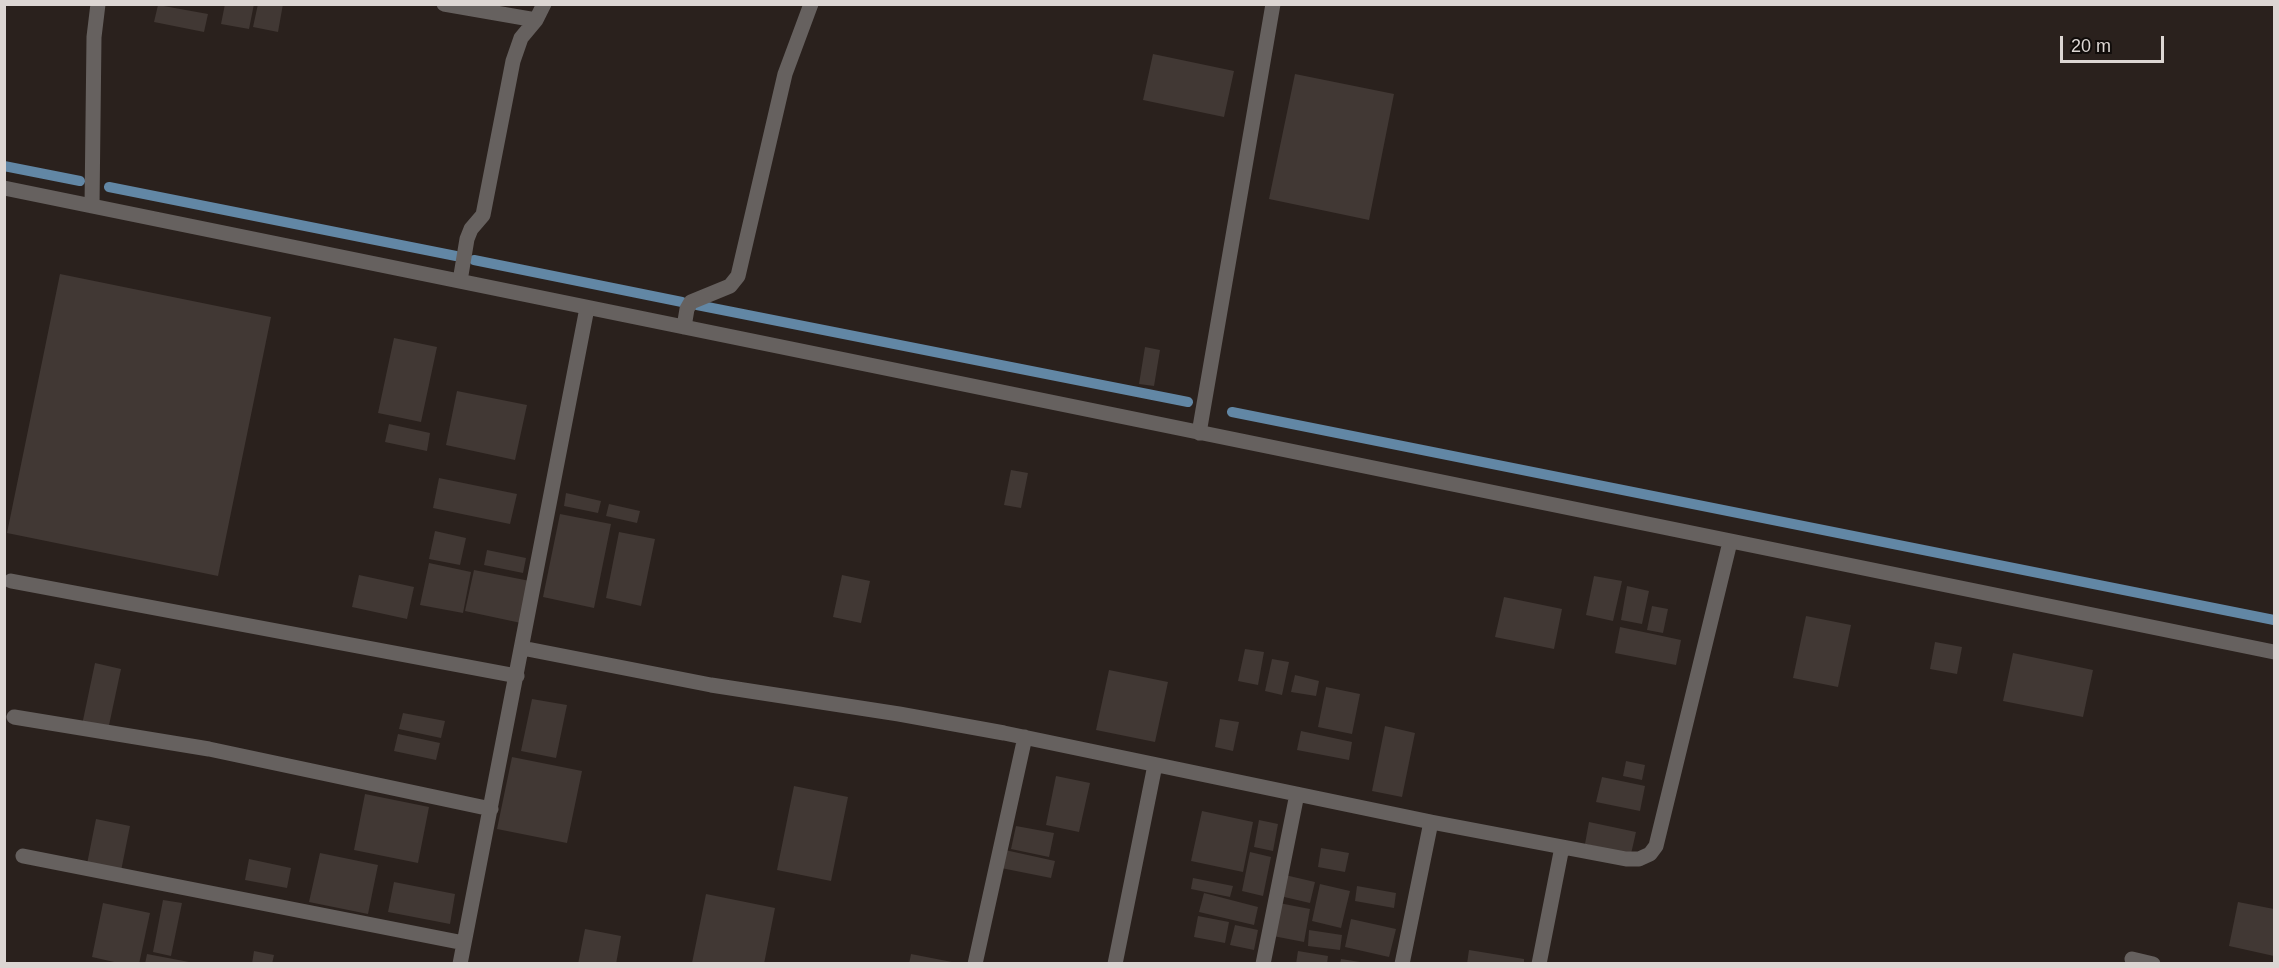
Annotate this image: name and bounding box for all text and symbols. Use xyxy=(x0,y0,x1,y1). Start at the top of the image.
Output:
scale bar xyxy=(2063,24,2166,62)
text: 20 m xyxy=(2071,36,2111,56)

